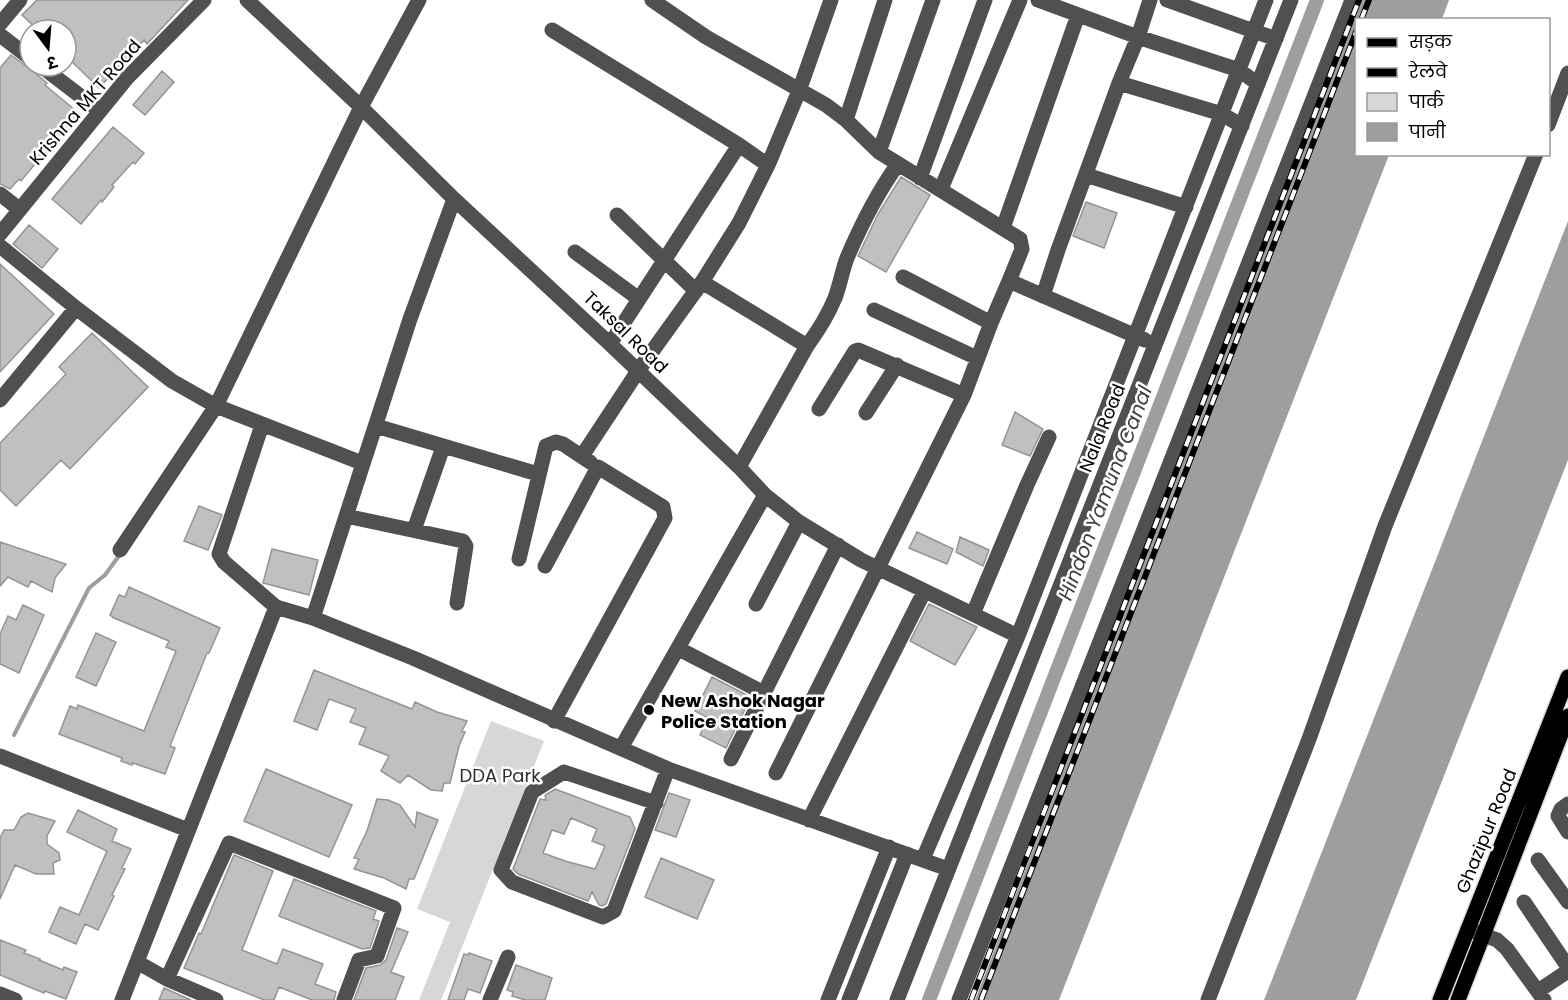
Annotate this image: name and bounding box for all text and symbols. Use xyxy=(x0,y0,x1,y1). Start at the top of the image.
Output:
north arrow xyxy=(18,18,78,78)
legend xyxy=(1355,18,1550,156)
text: सड़क xyxy=(1408,29,1453,54)
street label: Krishna MKT Road xyxy=(23,34,147,170)
text: उ xyxy=(44,49,60,75)
text: रेलवे xyxy=(1408,59,1448,84)
text: पार्क xyxy=(1408,89,1445,114)
text: पानी xyxy=(1408,119,1446,144)
street label: Taksal Road xyxy=(578,285,674,379)
street label: Nala Road xyxy=(1073,380,1131,476)
water label: Hindon Yamuna Canal xyxy=(1051,382,1159,604)
place label: New Ashok Nagar Police Station xyxy=(661,688,825,734)
marker: New Ashok Nagar Police Station xyxy=(642,703,656,717)
park label: DDA Park xyxy=(460,763,541,788)
street label: Ghazipur Road xyxy=(1450,765,1522,897)

